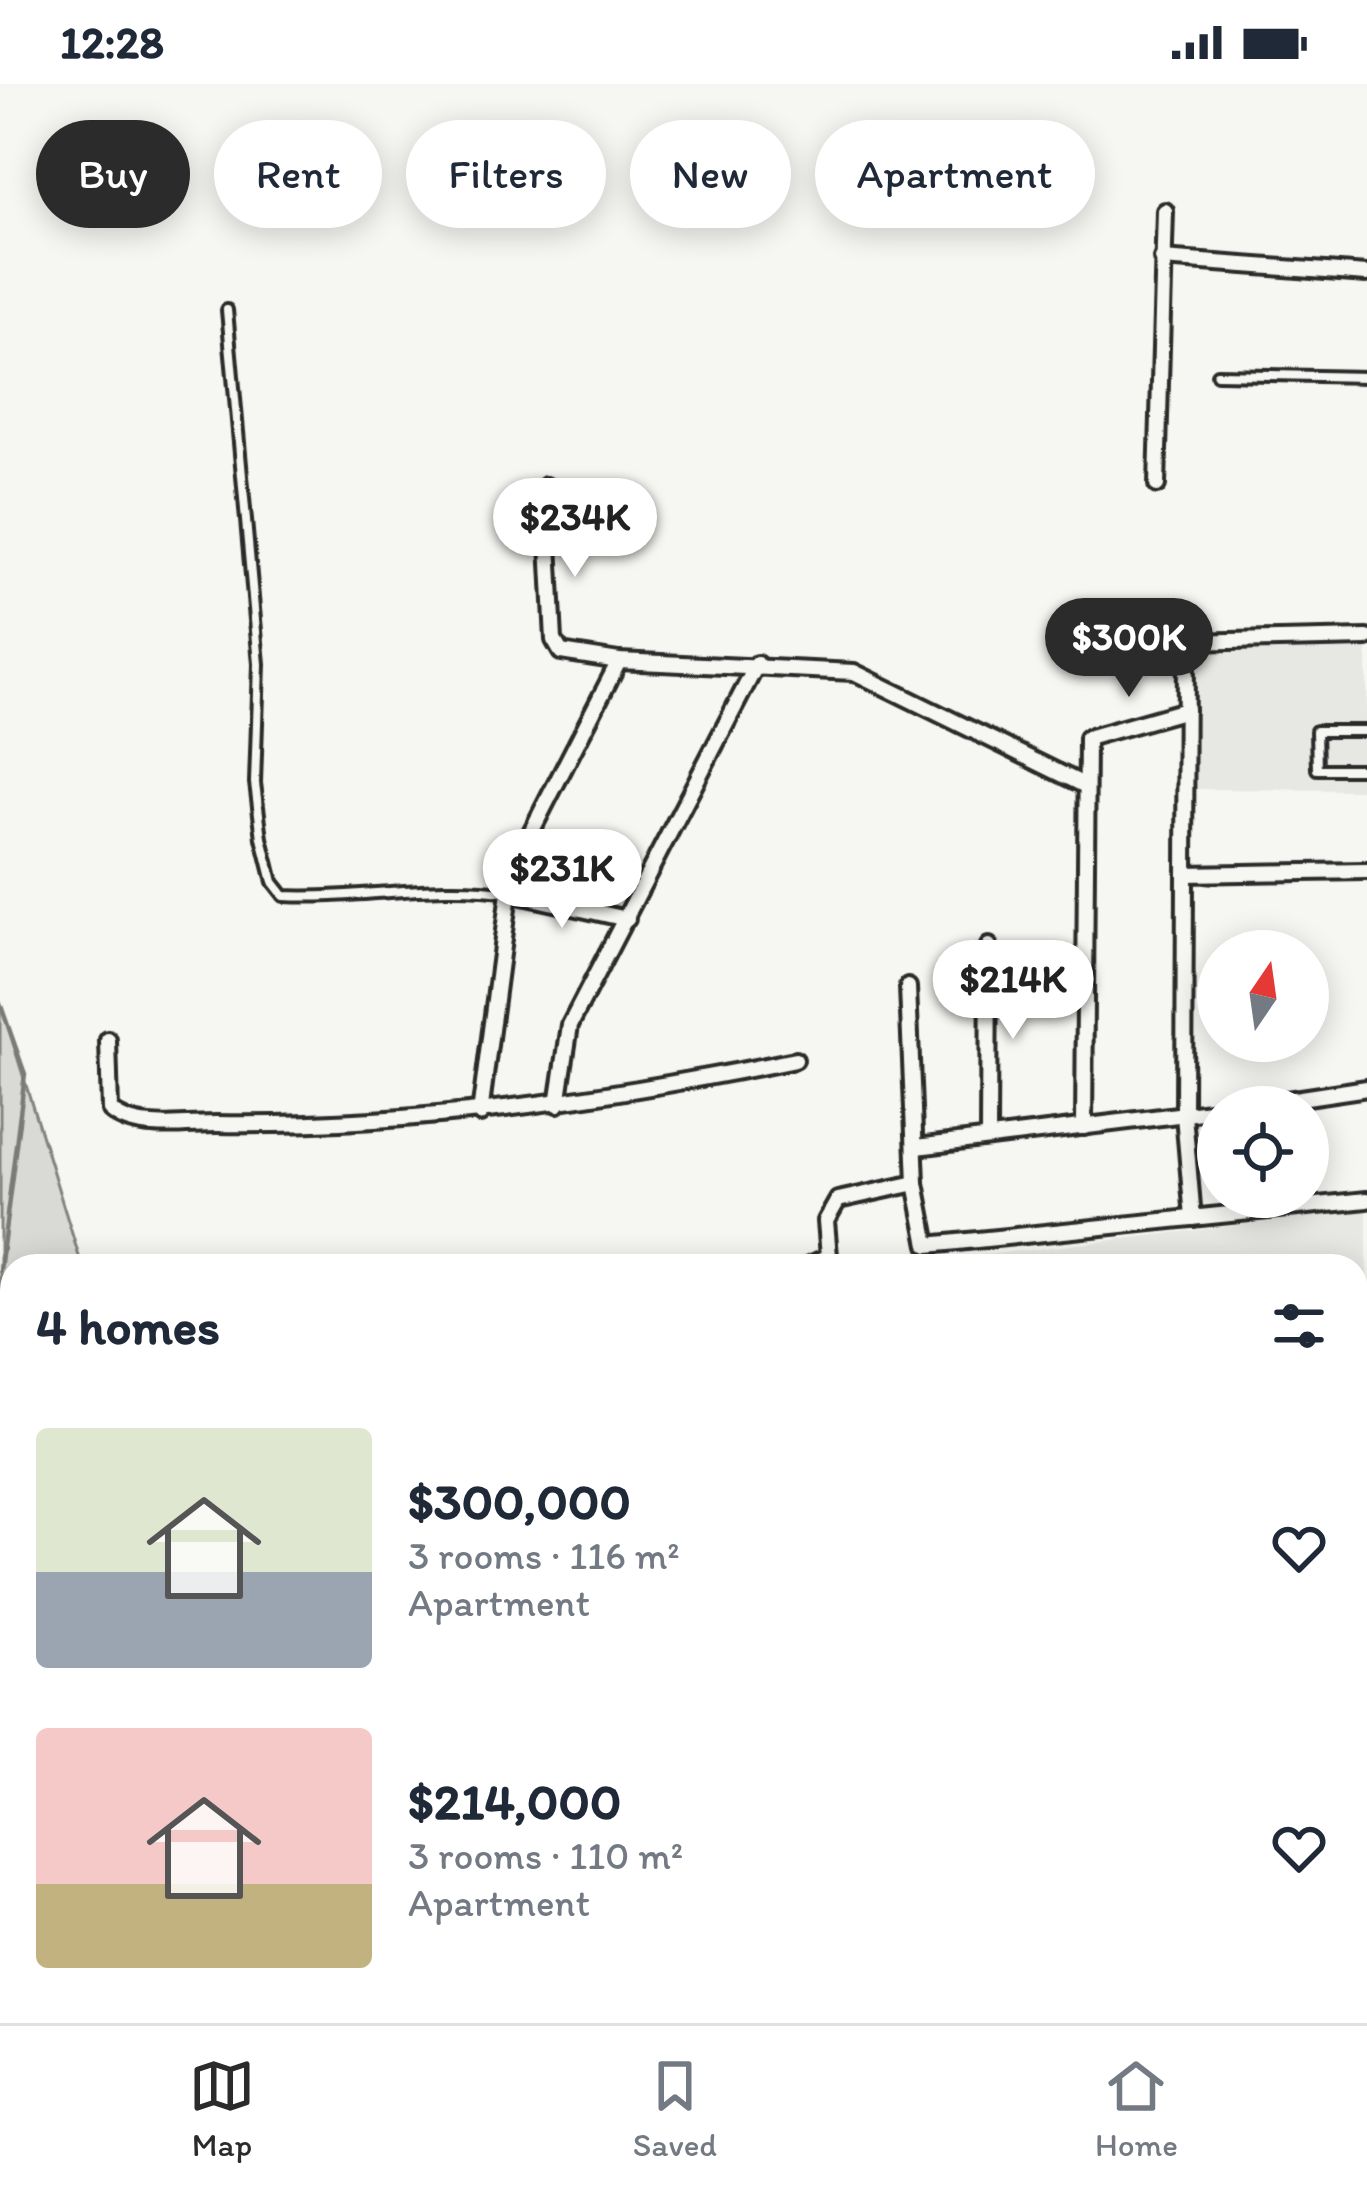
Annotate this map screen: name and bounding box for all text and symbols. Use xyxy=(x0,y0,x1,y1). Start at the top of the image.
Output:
text: 12:28 xyxy=(60,15,164,69)
chip: Buy xyxy=(36,120,190,228)
chip: Rent xyxy=(214,120,382,228)
chip: Filters xyxy=(406,120,606,228)
chip: New xyxy=(630,120,791,228)
chip: Apartment xyxy=(815,120,1095,228)
pin: $234K xyxy=(491,478,659,580)
text: $234K xyxy=(520,493,630,540)
pin: $300K xyxy=(1045,598,1213,700)
text: $300K xyxy=(1072,613,1186,660)
pin: $231K xyxy=(478,829,646,931)
text: $231K xyxy=(510,844,614,891)
north arrow xyxy=(1197,930,1329,1062)
map controls xyxy=(1197,930,1329,1218)
pin: $214K xyxy=(929,940,1097,1042)
text: $214K xyxy=(960,955,1066,1002)
button: locate xyxy=(1197,1086,1329,1218)
icon: filters xyxy=(1266,1293,1332,1359)
text: 4 homes xyxy=(36,1296,220,1357)
text: $300,000 xyxy=(408,1471,631,1532)
icon: home xyxy=(132,1476,276,1620)
icon: heart xyxy=(1266,1515,1332,1581)
text: 3 rooms · 116 m² xyxy=(408,1532,680,1579)
text: Apartment xyxy=(408,1579,590,1626)
text: $214,000 xyxy=(408,1771,621,1832)
icon: home xyxy=(132,1776,276,1920)
icon: heart xyxy=(1266,1815,1332,1881)
text: 3 rooms · 110 m² xyxy=(408,1832,683,1879)
text: Apartment xyxy=(408,1879,590,1926)
tab: Map xyxy=(189,2053,255,2164)
tab: Saved xyxy=(633,2053,717,2164)
tab: Home xyxy=(1095,2053,1178,2164)

